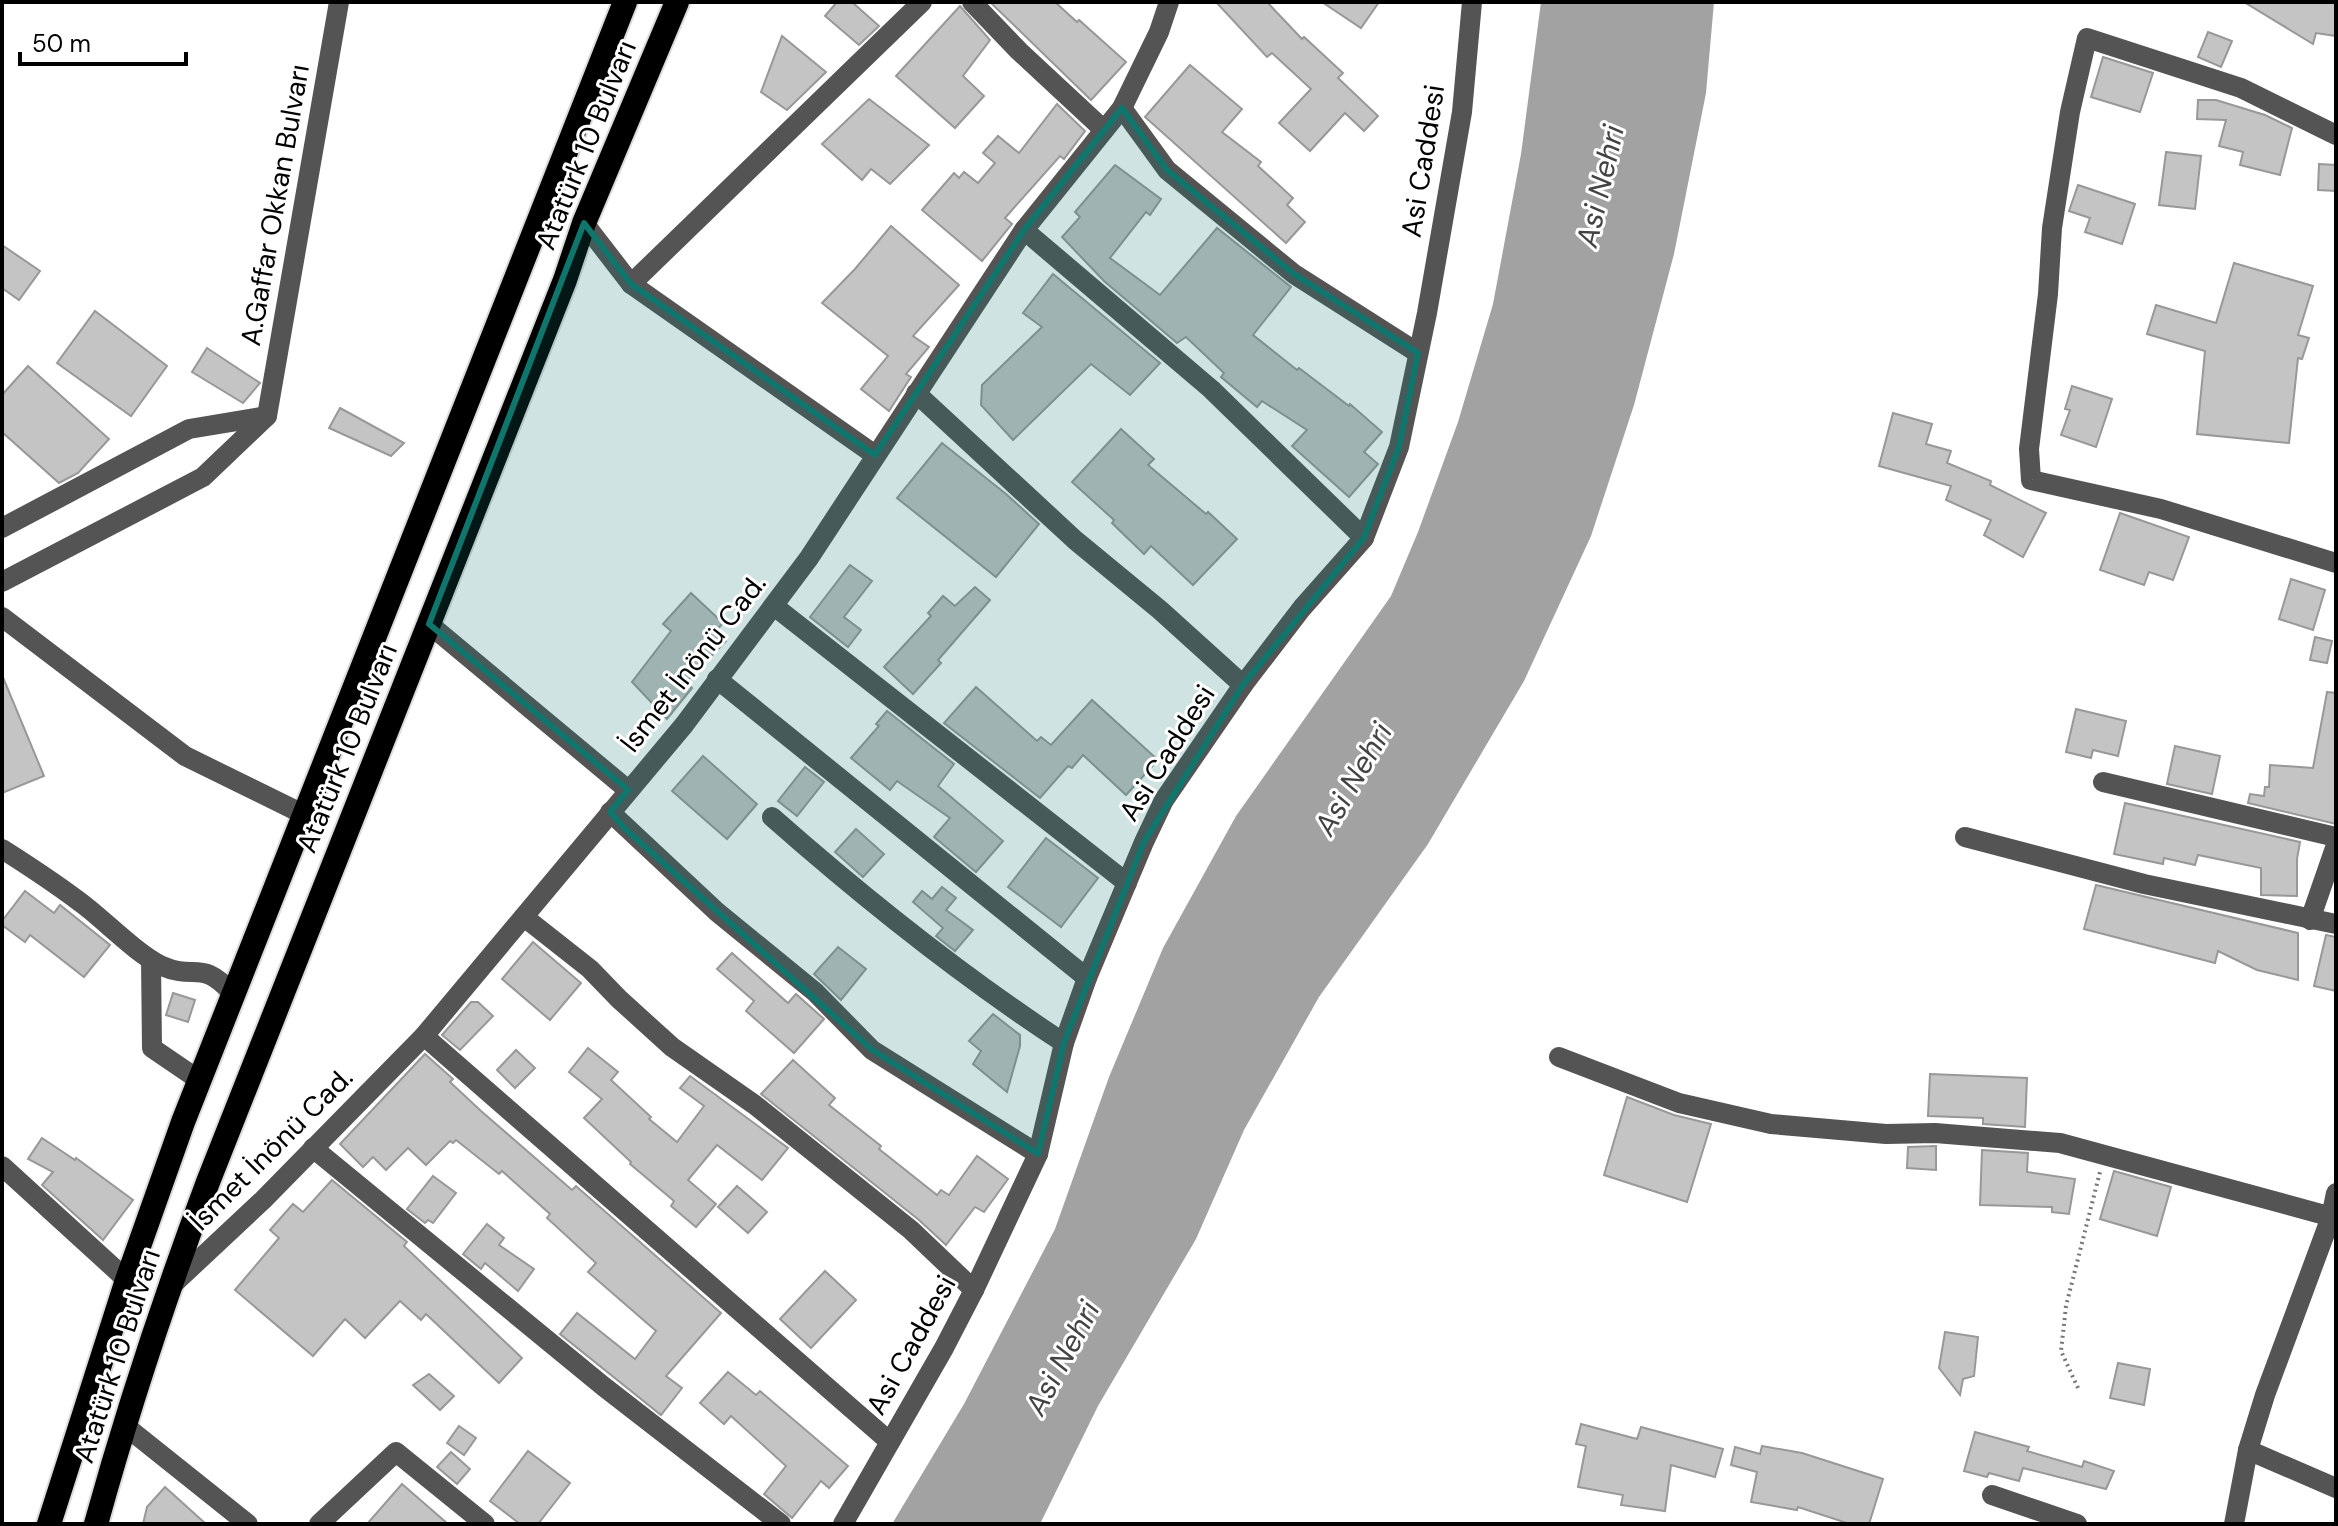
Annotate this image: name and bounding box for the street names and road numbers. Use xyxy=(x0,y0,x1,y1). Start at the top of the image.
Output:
street label: Atatürk 10 Bulvarı xyxy=(527,35,645,255)
street label: A.Gaffar Okkan Bulvarı xyxy=(232,62,318,348)
street label: Asi Caddesi xyxy=(1393,82,1453,240)
street label: İsmet İnönü Cad. xyxy=(612,566,774,760)
street label: Atatürk 10 Bulvarı xyxy=(288,638,406,858)
street label: Asi Caddesi xyxy=(1111,678,1223,828)
street label: İsmet İnönü Cad. xyxy=(181,1059,361,1239)
street label: Atatürk 10 Bulvarı xyxy=(65,1244,169,1468)
street label: Asi Caddesi xyxy=(858,1269,964,1421)

